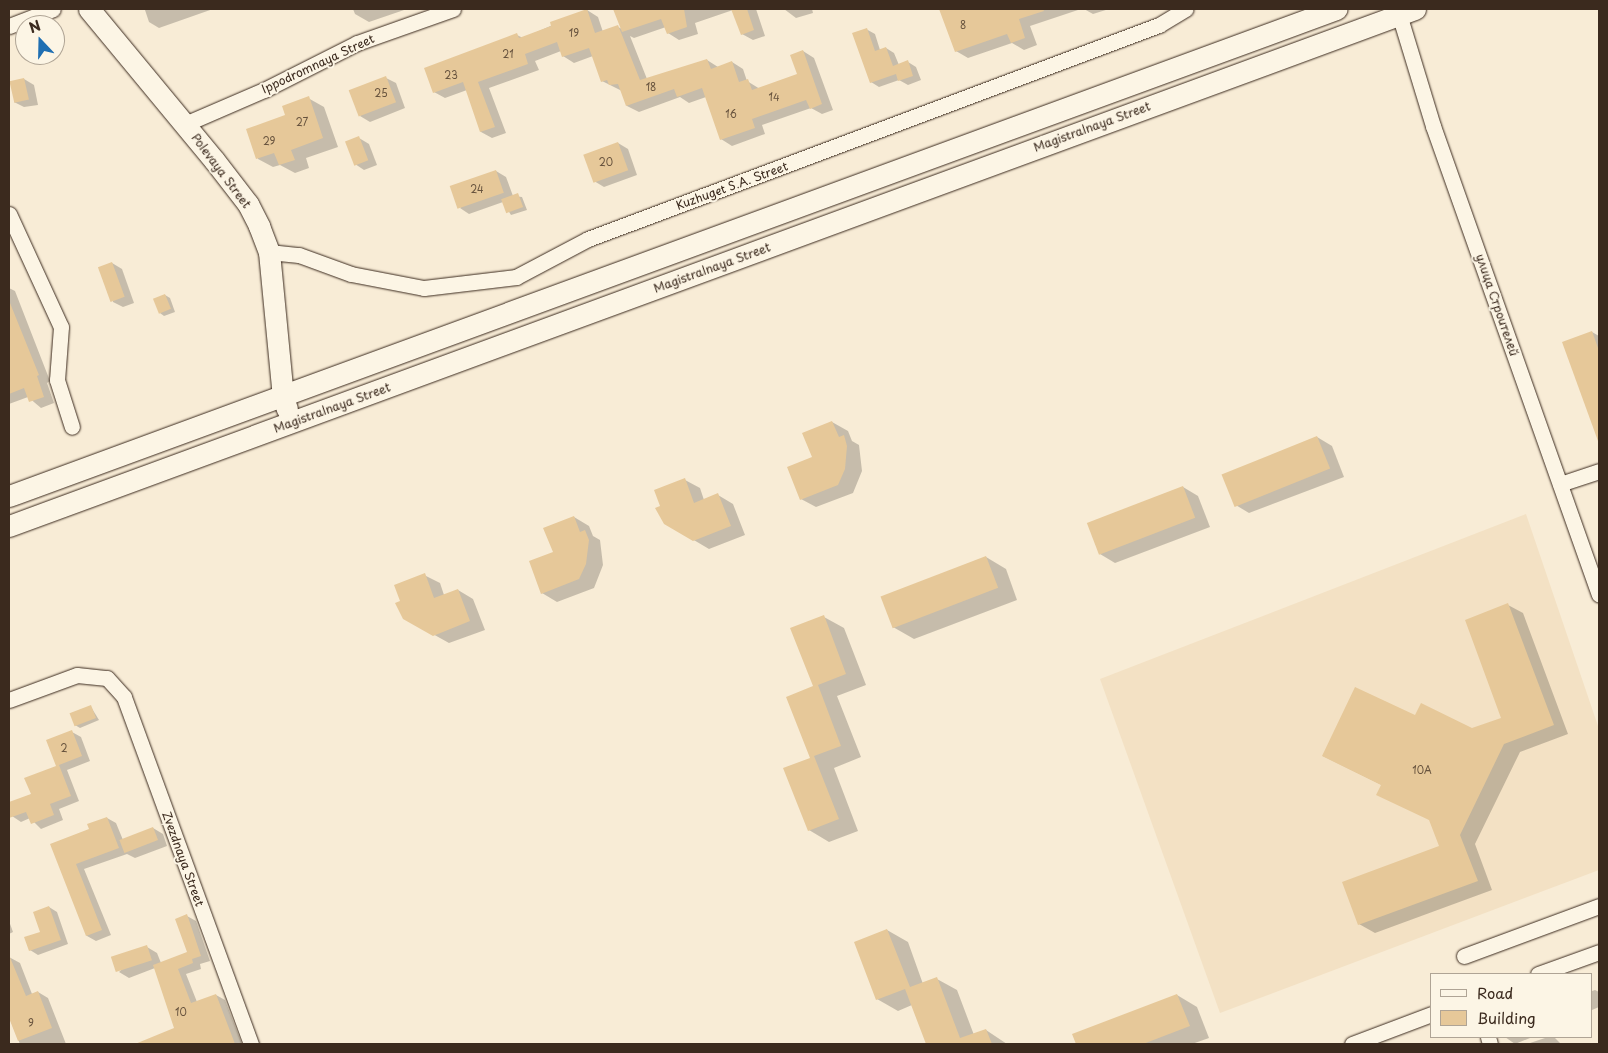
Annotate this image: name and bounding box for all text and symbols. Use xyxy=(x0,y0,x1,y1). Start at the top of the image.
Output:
north arrow xyxy=(15,15,65,65)
text: N xyxy=(26,15,44,38)
house number: 8 xyxy=(960,19,966,31)
house number: 19 xyxy=(569,27,579,39)
street label: Ippodromnaya Street xyxy=(259,31,377,97)
house number: 21 xyxy=(502,48,514,60)
house number: 23 xyxy=(444,69,458,81)
house number: 18 xyxy=(646,81,656,93)
house number: 25 xyxy=(374,87,388,99)
house number: 14 xyxy=(768,91,780,103)
street label: Magistralnaya Street xyxy=(1031,99,1153,155)
house number: 16 xyxy=(725,108,737,120)
house number: 27 xyxy=(296,116,308,128)
street label: Polevaya Street xyxy=(188,131,254,211)
house number: 29 xyxy=(263,135,275,147)
house number: 20 xyxy=(599,156,613,168)
street label: Kuzhuget S.A. Street xyxy=(673,159,791,213)
house number: 24 xyxy=(470,183,484,195)
street label: Magistralnaya Street xyxy=(651,240,773,296)
street label: улица Строителей xyxy=(1473,252,1521,358)
street label: Magistralnaya Street xyxy=(271,380,393,436)
house number: 2 xyxy=(60,742,68,754)
house number: 10А xyxy=(1412,764,1432,776)
street label: Zvezdnaya Street xyxy=(159,809,207,909)
legend xyxy=(1430,973,1593,1038)
text: Road xyxy=(1477,981,1513,1004)
house number: 10 xyxy=(175,1006,187,1018)
text: Building xyxy=(1477,1006,1536,1029)
house number: 9 xyxy=(28,1017,34,1029)

